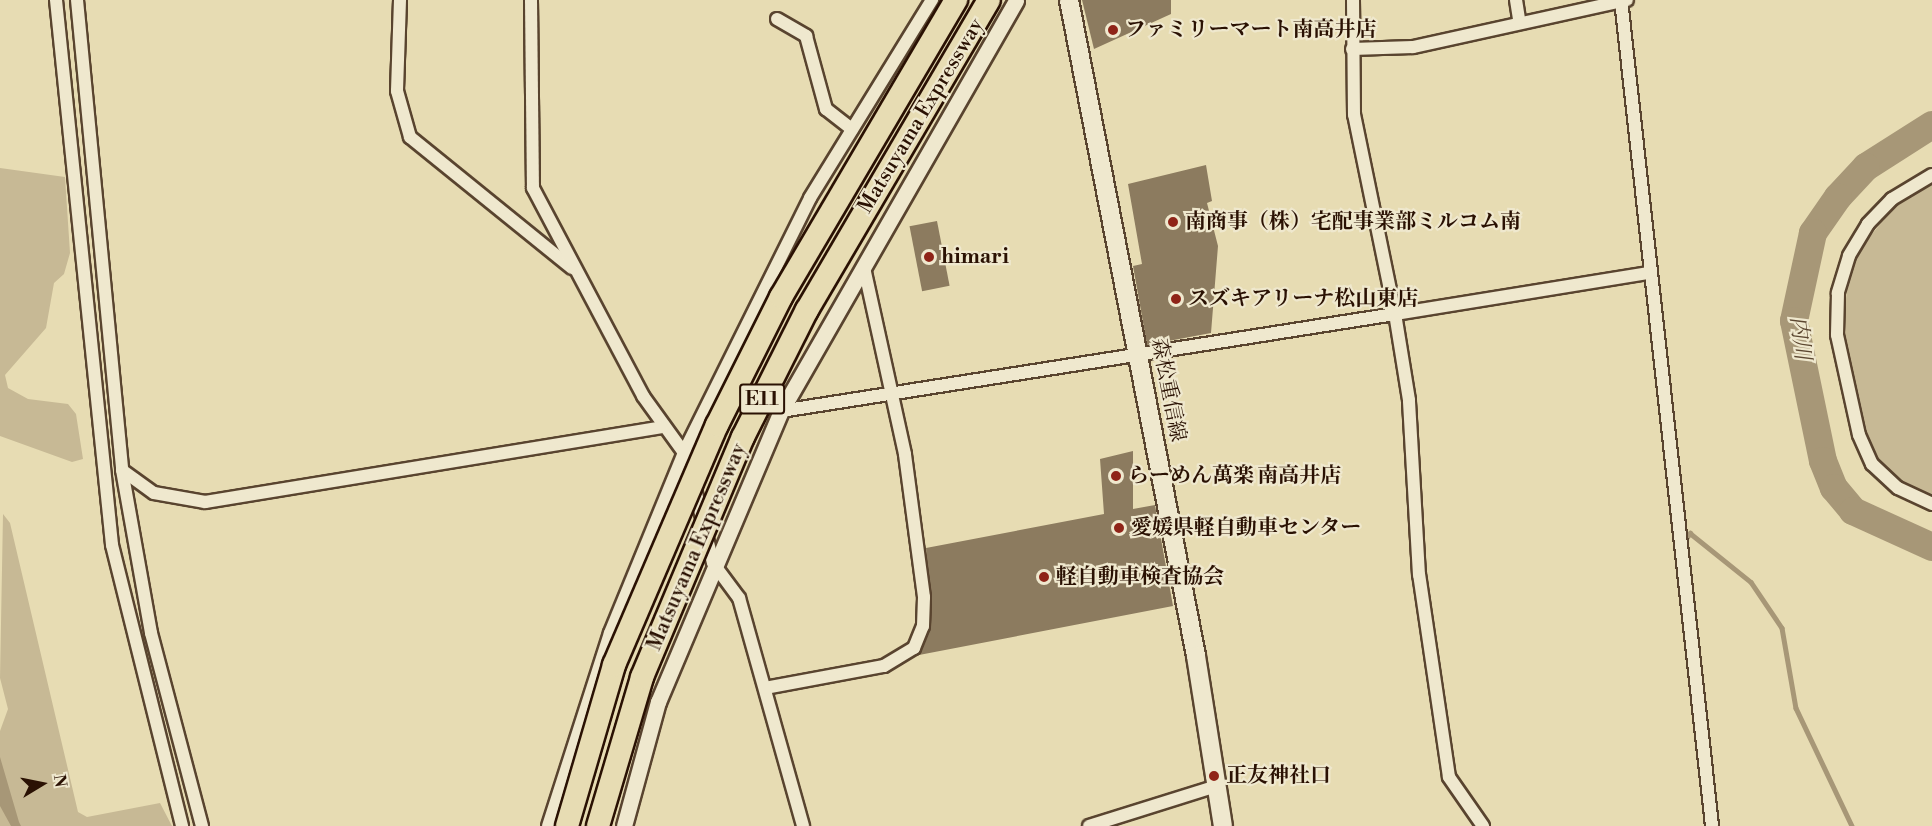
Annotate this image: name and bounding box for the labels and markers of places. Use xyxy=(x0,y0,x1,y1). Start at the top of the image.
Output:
place label: ファミリーマート南高井店 xyxy=(1125,17,1377,43)
marker: ファミリーマート南高井店 xyxy=(1106,23,1120,37)
place label: 南商事（株）宅配事業部ミルコム南 xyxy=(1185,209,1521,235)
marker: 南商事（株）宅配事業部ミルコム南 xyxy=(1166,215,1180,229)
place label: himari xyxy=(941,244,1009,270)
marker: himari xyxy=(922,250,936,264)
place label: スズキアリーナ松山東店 xyxy=(1188,286,1419,312)
marker: スズキアリーナ松山東店 xyxy=(1169,292,1183,306)
place label: らーめん萬楽 南高井店 xyxy=(1128,463,1341,489)
marker: らーめん萬楽 南高井店 xyxy=(1109,469,1123,483)
place label: 愛媛県軽自動車センター xyxy=(1131,515,1362,541)
marker: 愛媛県軽自動車センター xyxy=(1112,521,1126,535)
place label: 軽自動車検査協会 xyxy=(1056,564,1224,590)
marker: 軽自動車検査協会 xyxy=(1037,570,1051,584)
place label: 正友神社口 xyxy=(1226,763,1331,789)
marker: 正友神社口 xyxy=(1207,769,1221,783)

